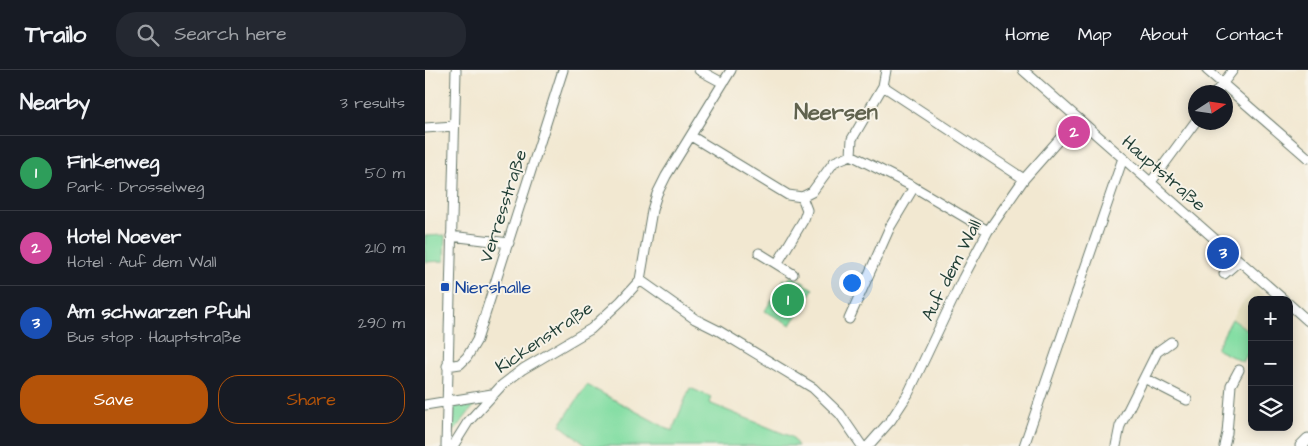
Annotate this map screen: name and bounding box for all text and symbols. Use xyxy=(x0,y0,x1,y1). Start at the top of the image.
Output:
search box xyxy=(116,12,466,57)
text: Trailo xyxy=(25,18,86,52)
icon: search xyxy=(134,21,162,49)
text: Search here xyxy=(174,21,286,48)
text: Home xyxy=(1005,22,1050,47)
text: Map xyxy=(1078,22,1112,47)
text: About xyxy=(1140,22,1188,47)
text: Contact xyxy=(1216,22,1283,47)
north arrow xyxy=(1188,85,1233,130)
text: Nearby xyxy=(20,88,90,117)
text: 3 results xyxy=(340,92,405,114)
district label: Neersen xyxy=(794,97,878,128)
pin: 2 xyxy=(1058,113,1090,151)
street label: Hauptstraße xyxy=(1116,130,1211,217)
street label: Verresstraße xyxy=(473,146,534,266)
text: Finkenweg xyxy=(67,149,159,176)
text: 1 xyxy=(35,162,37,184)
text: 50 m xyxy=(365,162,405,184)
text: Park · Drosselweg xyxy=(67,176,204,198)
street label: Auf dem Wall xyxy=(915,215,988,325)
text: Hotel Noever xyxy=(67,224,181,251)
pin: 3 xyxy=(1207,234,1239,272)
text: 2 xyxy=(31,237,41,259)
text: 210 m xyxy=(365,237,405,259)
text: Hotel · Auf dem Wall xyxy=(67,251,217,273)
your location xyxy=(839,270,865,296)
place label: Niershalle xyxy=(455,275,531,300)
marker: Niershalle xyxy=(439,281,451,293)
pin: 1 xyxy=(772,281,804,319)
street label: Kickenstraße xyxy=(491,295,598,379)
map controls xyxy=(1248,296,1293,431)
button: + xyxy=(1248,296,1293,341)
text: Am schwarzen Pfuhl xyxy=(67,299,250,326)
text: 3 xyxy=(32,312,40,334)
text: 290 m xyxy=(358,312,405,334)
text: Bus stop · Hauptstraße xyxy=(67,326,241,348)
button: − xyxy=(1248,341,1293,386)
button: Save xyxy=(20,375,208,424)
button: Share xyxy=(218,375,405,424)
button: layers xyxy=(1248,386,1293,431)

